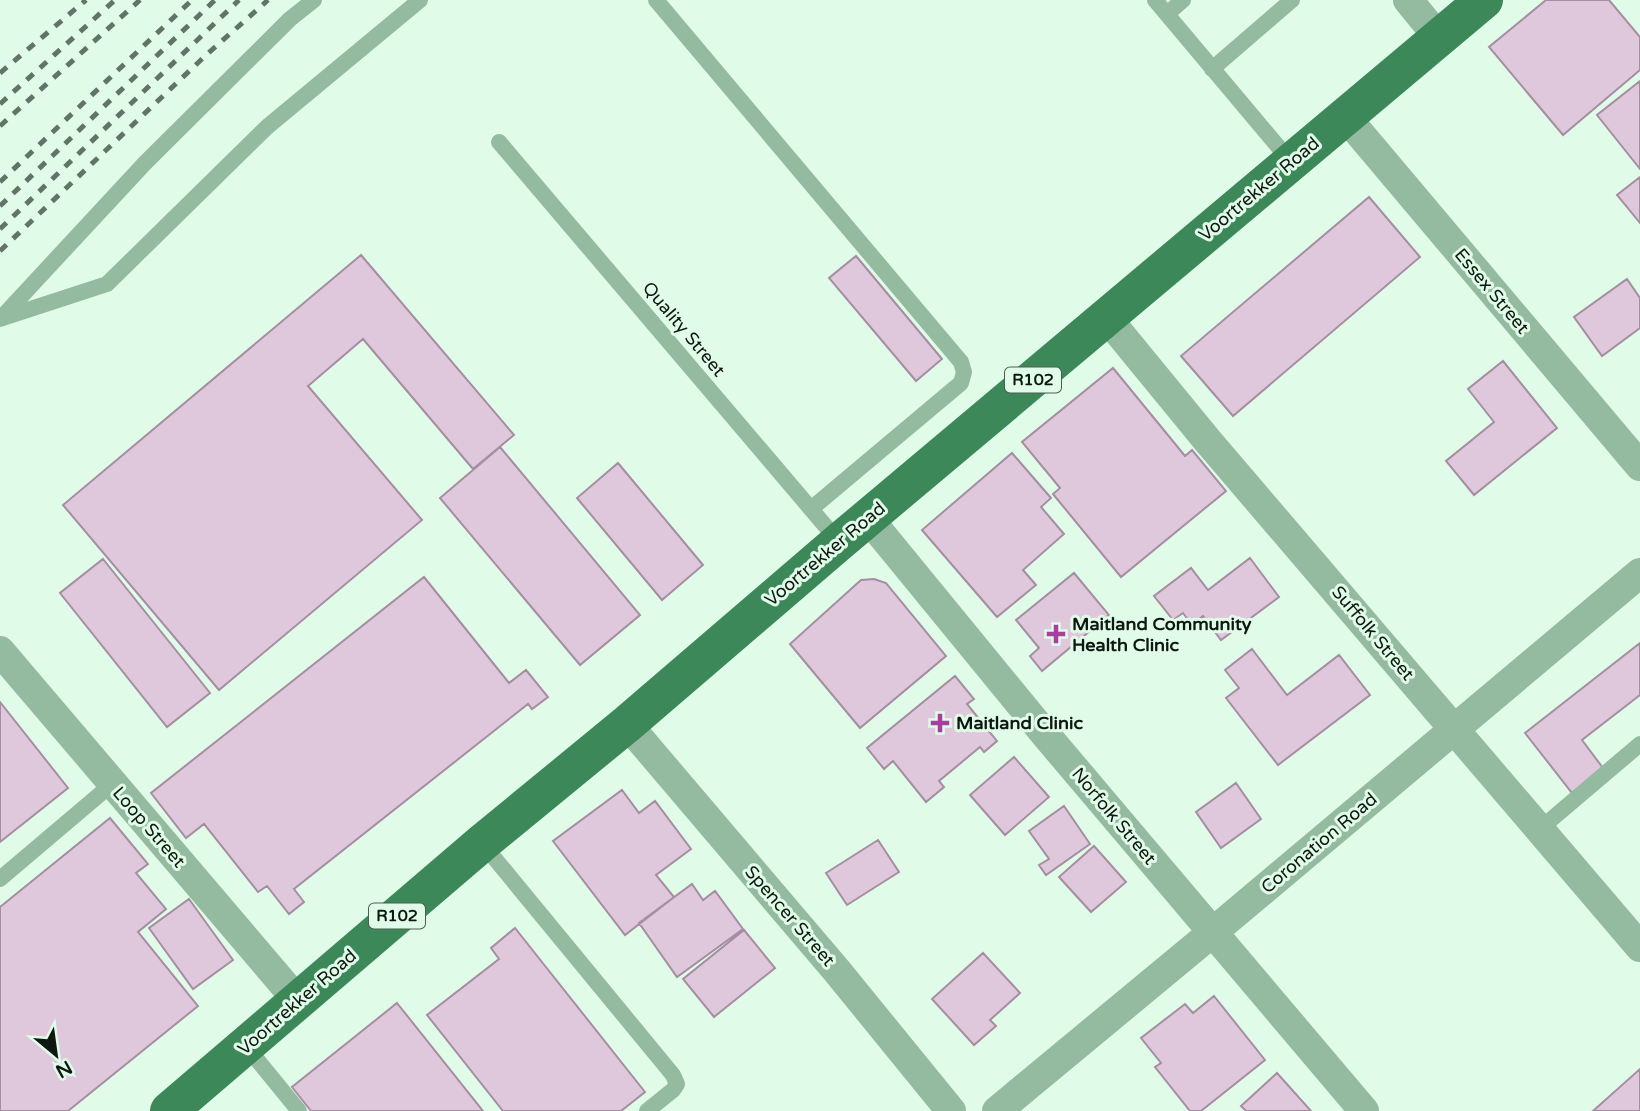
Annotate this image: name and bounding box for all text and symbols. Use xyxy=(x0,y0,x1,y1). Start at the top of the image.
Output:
street label: Voortrekker Road xyxy=(1194,132,1324,246)
street label: Essex Street xyxy=(1450,244,1534,338)
street label: Quality Street xyxy=(638,277,730,381)
road number: R102 xyxy=(1005,368,1061,392)
street label: Voortrekker Road xyxy=(760,497,890,611)
street label: Suffolk Street xyxy=(1327,581,1419,685)
place label: Maitland Community Health Clinic xyxy=(1072,613,1252,656)
marker: Maitland Community Health Clinic xyxy=(1046,624,1066,644)
place label: Maitland Clinic xyxy=(956,712,1083,734)
marker: Maitland Clinic xyxy=(930,713,950,733)
street label: Norfolk Street xyxy=(1067,763,1161,869)
street label: Loop Street xyxy=(108,782,190,872)
street label: Coronation Road xyxy=(1256,788,1382,898)
street label: Spencer Street xyxy=(740,861,840,971)
road number: R102 xyxy=(369,904,425,928)
street label: Voortrekker Road xyxy=(233,944,361,1060)
north arrow xyxy=(21,1020,91,1090)
text: N xyxy=(52,1056,76,1082)

